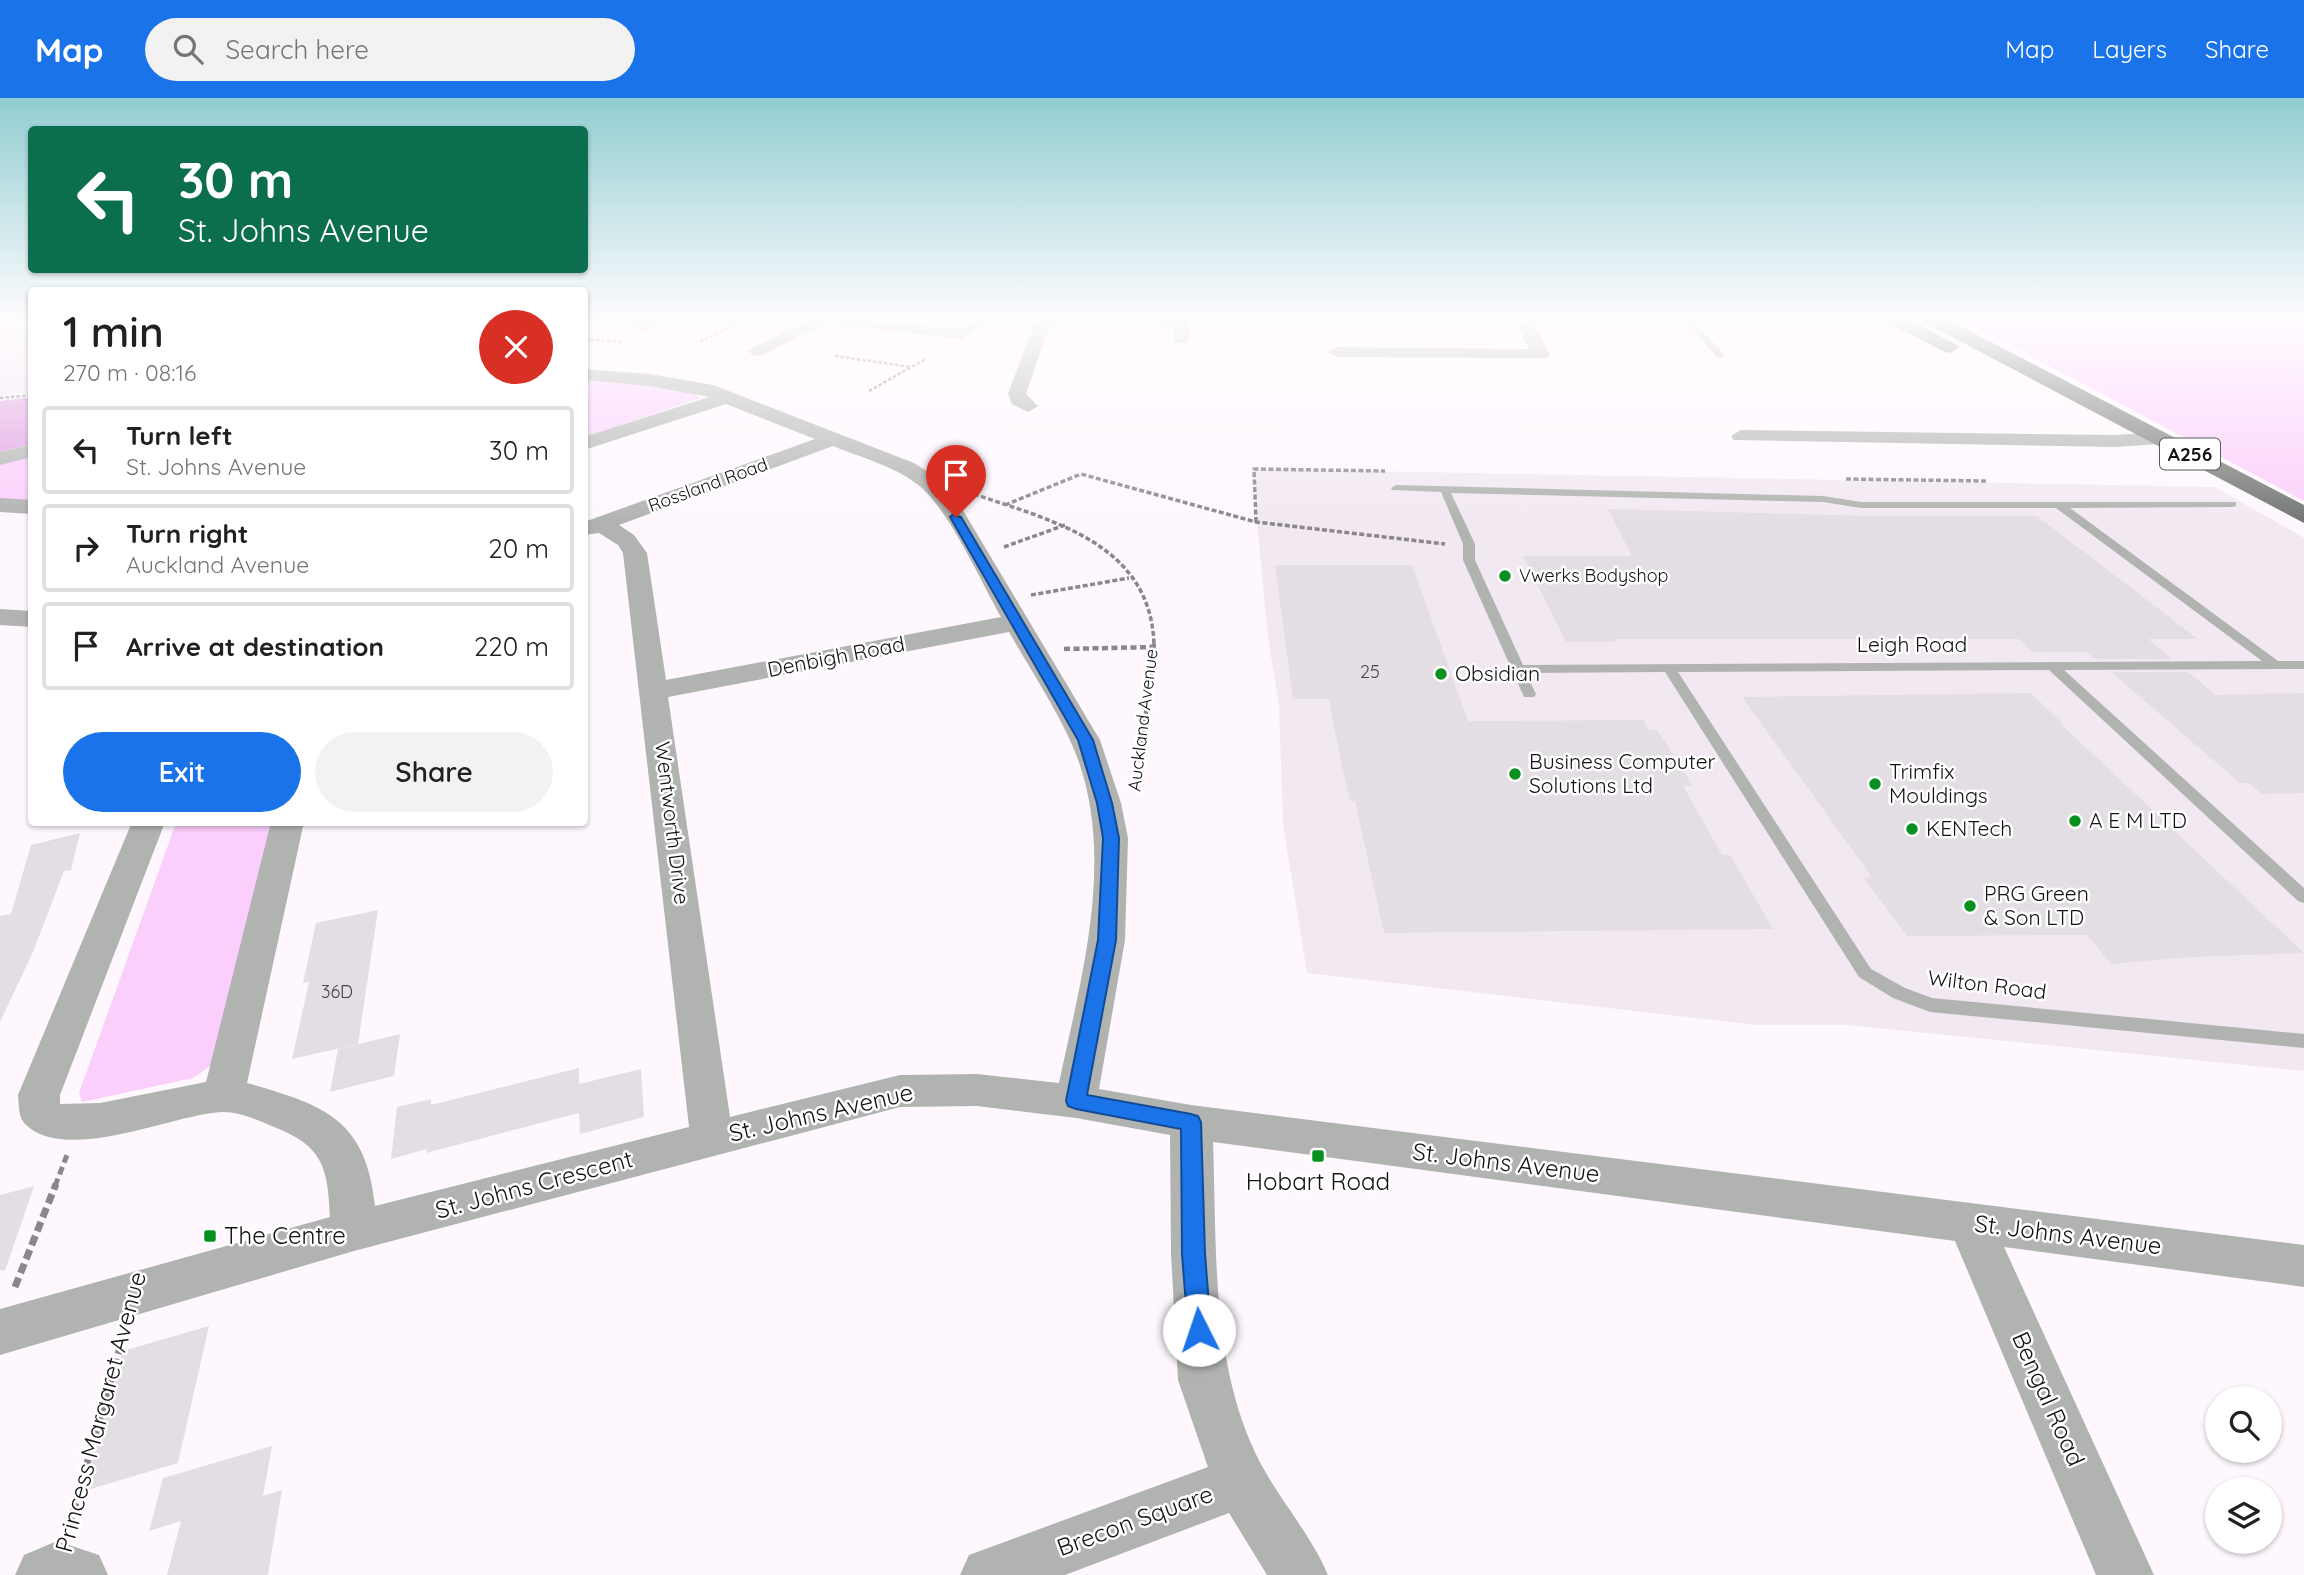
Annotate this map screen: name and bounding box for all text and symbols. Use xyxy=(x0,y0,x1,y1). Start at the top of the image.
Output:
search box xyxy=(145,18,635,81)
text: Map xyxy=(35,29,103,70)
icon: search xyxy=(169,30,207,68)
text: Search here xyxy=(225,33,369,66)
text: Map xyxy=(2005,34,2054,64)
text: Layers xyxy=(2092,34,2167,64)
text: Share xyxy=(2205,34,2269,64)
text: 30 m xyxy=(178,149,293,210)
icon: left xyxy=(63,154,154,245)
text: St. Johns Avenue xyxy=(178,210,429,250)
text: 1 min xyxy=(63,305,164,358)
button: close xyxy=(479,310,553,384)
text: 270 m · 08:16 xyxy=(63,358,196,387)
text: Turn left xyxy=(126,419,233,452)
icon: left xyxy=(67,431,105,469)
text: 30 m xyxy=(489,434,549,467)
road number: A256 xyxy=(2160,438,2220,470)
pin xyxy=(926,445,986,517)
text: St. Johns Avenue xyxy=(126,452,306,481)
street label: Rossland Road xyxy=(645,452,771,517)
icon: arrive xyxy=(937,456,975,494)
text: Turn right xyxy=(126,517,248,550)
icon: right xyxy=(67,529,105,567)
text: 20 m xyxy=(488,532,549,565)
text: Auckland Avenue xyxy=(126,550,309,579)
place label: Vwerks Bodyshop xyxy=(1519,564,1669,587)
marker: Vwerks Bodyshop xyxy=(1497,568,1513,584)
icon: arrive xyxy=(67,627,105,665)
text: Arrive at destination xyxy=(126,630,384,663)
text: 220 m xyxy=(474,630,549,663)
street label: Denbigh Road xyxy=(765,630,907,682)
street label: Leigh Road xyxy=(1857,631,1967,657)
street label: Auckland Avenue xyxy=(1122,647,1163,793)
house number: 25 xyxy=(1360,660,1380,683)
place label: Obsidian xyxy=(1455,660,1540,686)
marker: Obsidian xyxy=(1433,666,1449,682)
button: Exit xyxy=(63,732,301,812)
button: Share xyxy=(315,732,553,812)
street label: Wentworth Drive xyxy=(650,740,696,906)
place label: Business Computer Solutions Ltd xyxy=(1529,748,1716,798)
place label: Trimfix Mouldings xyxy=(1889,758,1988,808)
marker: Business Computer Solutions Ltd xyxy=(1507,766,1523,782)
marker: Trimfix Mouldings xyxy=(1867,776,1883,792)
place label: A E M LTD xyxy=(2089,807,2187,833)
marker: A E M LTD xyxy=(2067,813,2083,829)
place label: KENTech xyxy=(1926,815,2012,841)
marker: KENTech xyxy=(1904,821,1920,837)
place label: PRG Green & Son LTD xyxy=(1984,880,2089,930)
marker: PRG Green & Son LTD xyxy=(1962,898,1978,914)
street label: Wilton Road xyxy=(1926,964,2048,1004)
house number: 36D xyxy=(321,980,353,1003)
street label: St. Johns Avenue xyxy=(726,1076,916,1148)
street label: St. Johns Avenue xyxy=(1411,1136,1601,1188)
street label: St. Johns Crescent xyxy=(432,1143,636,1225)
marker: Hobart Road xyxy=(1310,1148,1326,1164)
place label: Hobart Road xyxy=(1246,1166,1390,1196)
street label: St. Johns Avenue xyxy=(1973,1208,2163,1260)
place label: The Centre xyxy=(224,1220,346,1250)
marker: The Centre xyxy=(202,1228,218,1244)
street label: Princess Margaret Avenue xyxy=(48,1268,152,1555)
position arrow xyxy=(1162,1293,1236,1367)
street label: Bengal Road xyxy=(2006,1327,2092,1470)
map controls xyxy=(2205,1386,2282,1554)
button: search xyxy=(2205,1386,2282,1463)
button: layers xyxy=(2205,1477,2282,1554)
street label: Brecon Square xyxy=(1053,1478,1217,1562)

